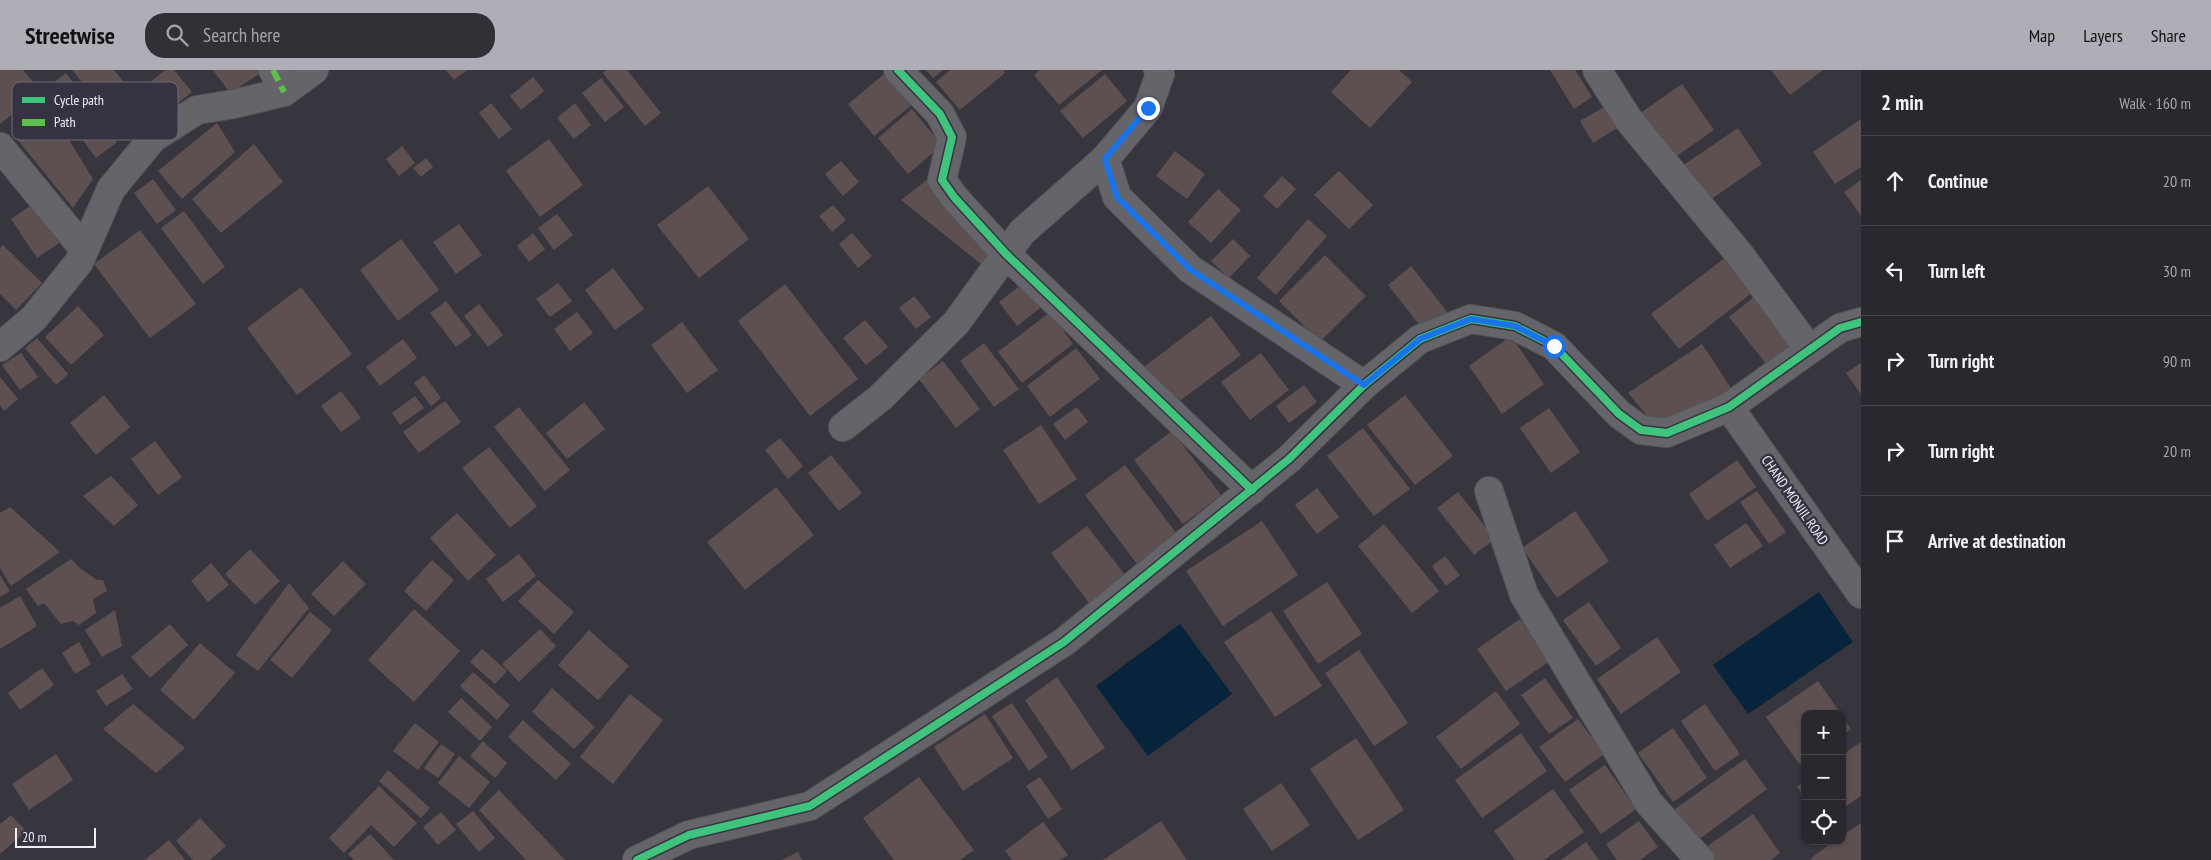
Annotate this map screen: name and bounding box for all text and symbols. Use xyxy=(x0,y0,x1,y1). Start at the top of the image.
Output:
search box xyxy=(145,13,495,58)
text: Streetwise xyxy=(25,20,115,51)
icon: search xyxy=(163,21,191,49)
text: Search here xyxy=(203,23,280,47)
text: Map xyxy=(2029,24,2055,47)
text: Layers xyxy=(2083,24,2123,47)
text: Share xyxy=(2151,24,2186,47)
legend xyxy=(12,82,178,140)
text: 2 min xyxy=(1881,89,1923,116)
text: Cycle path xyxy=(54,91,104,109)
text: Walk · 160 m xyxy=(2119,93,2191,113)
route end xyxy=(1137,97,1160,120)
text: Path xyxy=(54,113,76,131)
icon: ahead xyxy=(1881,167,1909,195)
text: Continue xyxy=(1928,169,1988,193)
text: 20 m xyxy=(2163,171,2191,191)
icon: left xyxy=(1881,257,1909,285)
text: Turn left xyxy=(1928,259,1985,283)
text: 30 m xyxy=(2163,261,2191,281)
route start xyxy=(1543,335,1566,358)
icon: right xyxy=(1881,347,1909,375)
text: Turn right xyxy=(1928,349,1994,373)
text: 90 m xyxy=(2163,351,2191,371)
icon: right xyxy=(1881,437,1909,465)
text: Turn right xyxy=(1928,439,1994,463)
text: 20 m xyxy=(2163,441,2191,461)
street label: CHAND MONJIL ROAD xyxy=(1757,452,1833,548)
icon: arrive xyxy=(1881,527,1909,555)
text: Arrive at destination xyxy=(1928,529,2066,553)
map controls xyxy=(1801,710,1846,845)
button: + xyxy=(1801,710,1846,755)
button: − xyxy=(1801,755,1846,800)
button: locate xyxy=(1801,800,1846,845)
scale bar xyxy=(15,825,96,848)
text: 20 m xyxy=(22,828,47,846)

